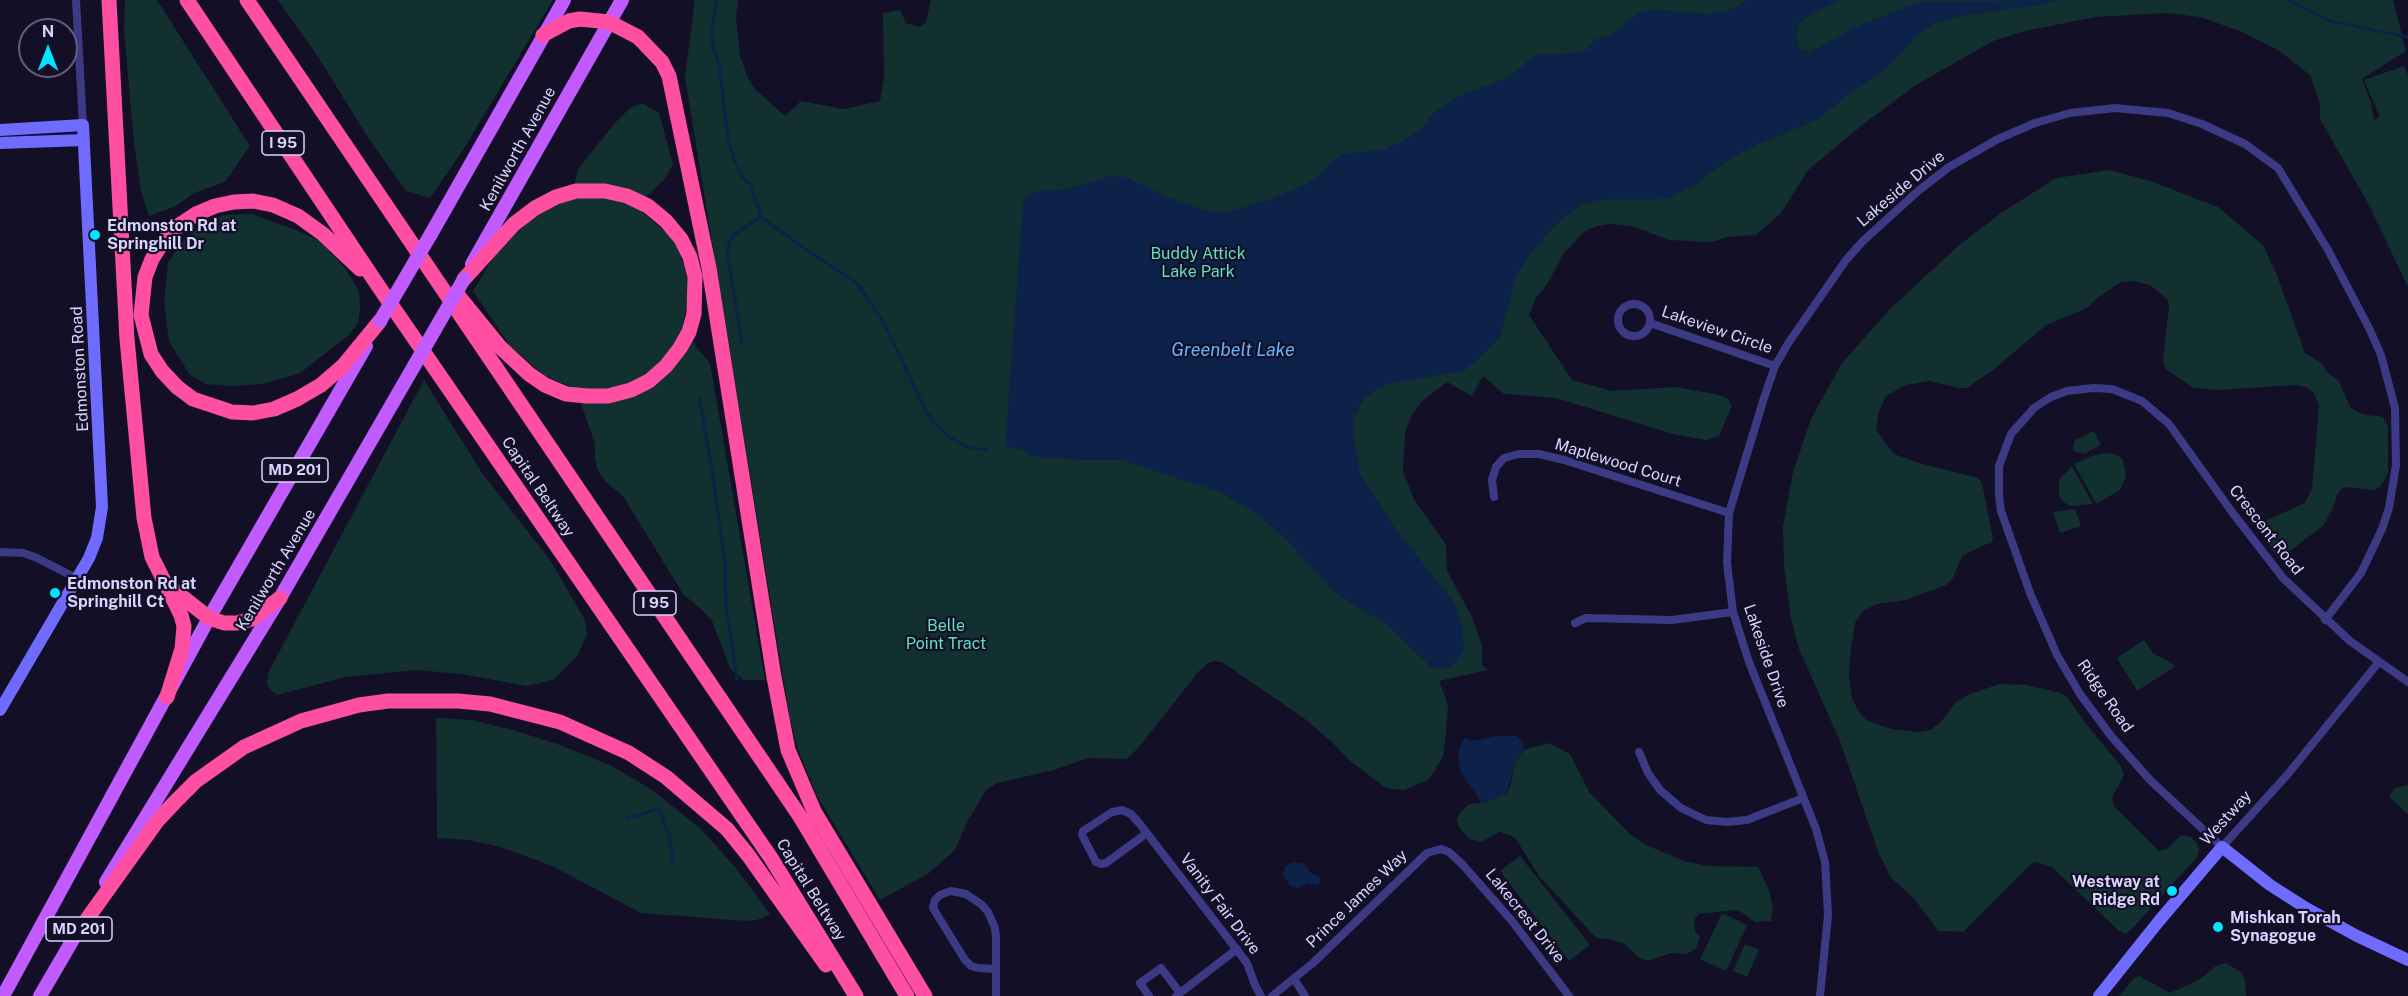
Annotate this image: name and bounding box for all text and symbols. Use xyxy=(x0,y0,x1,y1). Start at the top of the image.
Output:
north arrow xyxy=(18,18,78,78)
text: N xyxy=(42,22,54,41)
street label: Kenilworth Avenue xyxy=(476,84,560,214)
road number: I 95 xyxy=(262,131,304,155)
street label: Lakeside Drive xyxy=(1853,147,1949,231)
place label: Edmonston Rd at Springhill Dr xyxy=(107,216,237,254)
marker: Edmonston Rd at Springhill Dr xyxy=(88,228,102,242)
park label: Buddy Attick Lake Park xyxy=(1150,244,1246,282)
street label: Lakeview Circle xyxy=(1659,302,1775,358)
street label: Edmonston Road xyxy=(67,306,93,432)
water label: Greenbelt Lake xyxy=(1171,339,1295,361)
street label: Capital Beltway xyxy=(497,433,579,541)
street label: Maplewood Court xyxy=(1552,435,1684,491)
road number: MD 201 xyxy=(262,458,328,482)
street label: Crescent Road xyxy=(2225,481,2307,579)
street label: Kenilworth Avenue xyxy=(232,505,320,635)
place label: Edmonston Rd at Springhill Ct xyxy=(67,574,197,612)
marker: Edmonston Rd at Springhill Ct xyxy=(48,586,62,600)
road number: I 95 xyxy=(634,591,676,615)
street label: Lakeside Drive xyxy=(1739,602,1793,710)
park label: Belle Point Tract xyxy=(906,616,986,654)
street label: Ridge Road xyxy=(2073,656,2137,736)
street label: Westway xyxy=(2196,787,2256,849)
street label: Capital Beltway xyxy=(772,835,850,945)
street label: Prince James Way xyxy=(1303,846,1411,952)
street label: Vanity Fair Drive xyxy=(1176,850,1264,958)
street label: Lakecrest Drive xyxy=(1481,865,1569,967)
place label: Westway at Ridge Rd xyxy=(2072,872,2160,910)
marker: Westway at Ridge Rd xyxy=(2165,884,2179,898)
place label: Mishkan Torah Synagogue xyxy=(2230,908,2341,946)
road number: MD 201 xyxy=(46,917,112,941)
marker: Mishkan Torah Synagogue xyxy=(2211,920,2225,934)

